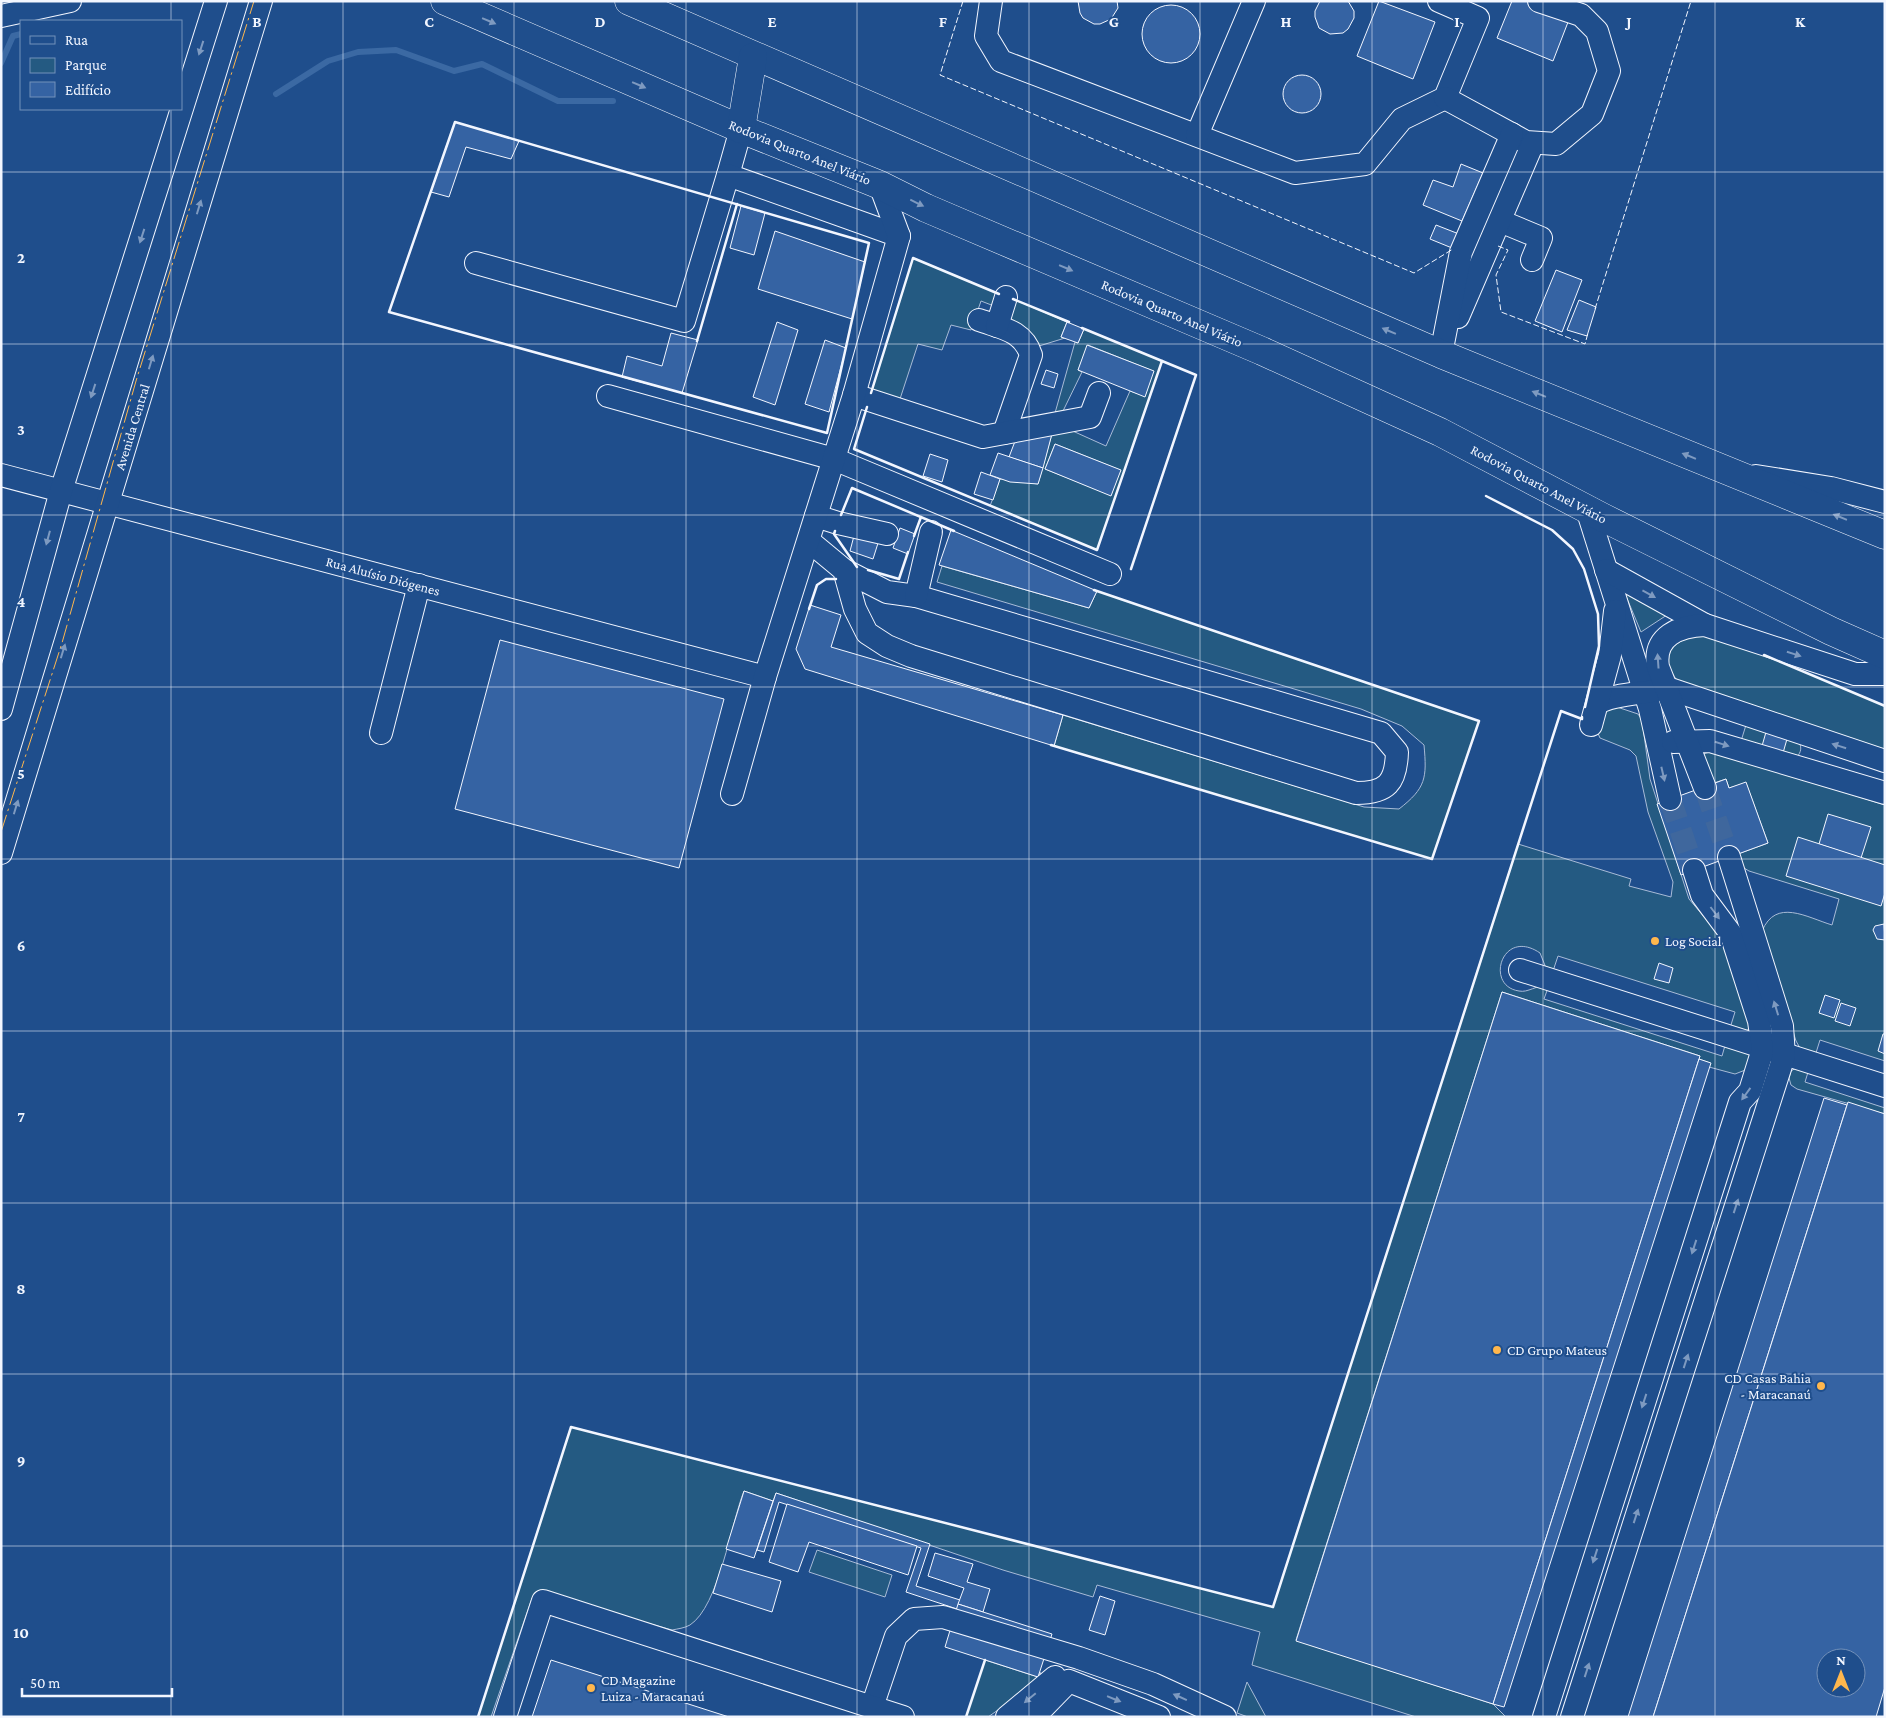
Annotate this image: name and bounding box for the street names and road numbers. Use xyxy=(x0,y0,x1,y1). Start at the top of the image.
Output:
street label: Rodovia Quarto Anel Viário xyxy=(727,116,873,188)
street label: Rodovia Quarto Anel Viário xyxy=(1099,276,1245,350)
street label: Avenida Central xyxy=(111,382,153,472)
street label: Rodovia Quarto Anel Viário xyxy=(1468,441,1610,527)
street label: Rua Aluísio Diógenes xyxy=(324,553,442,599)

